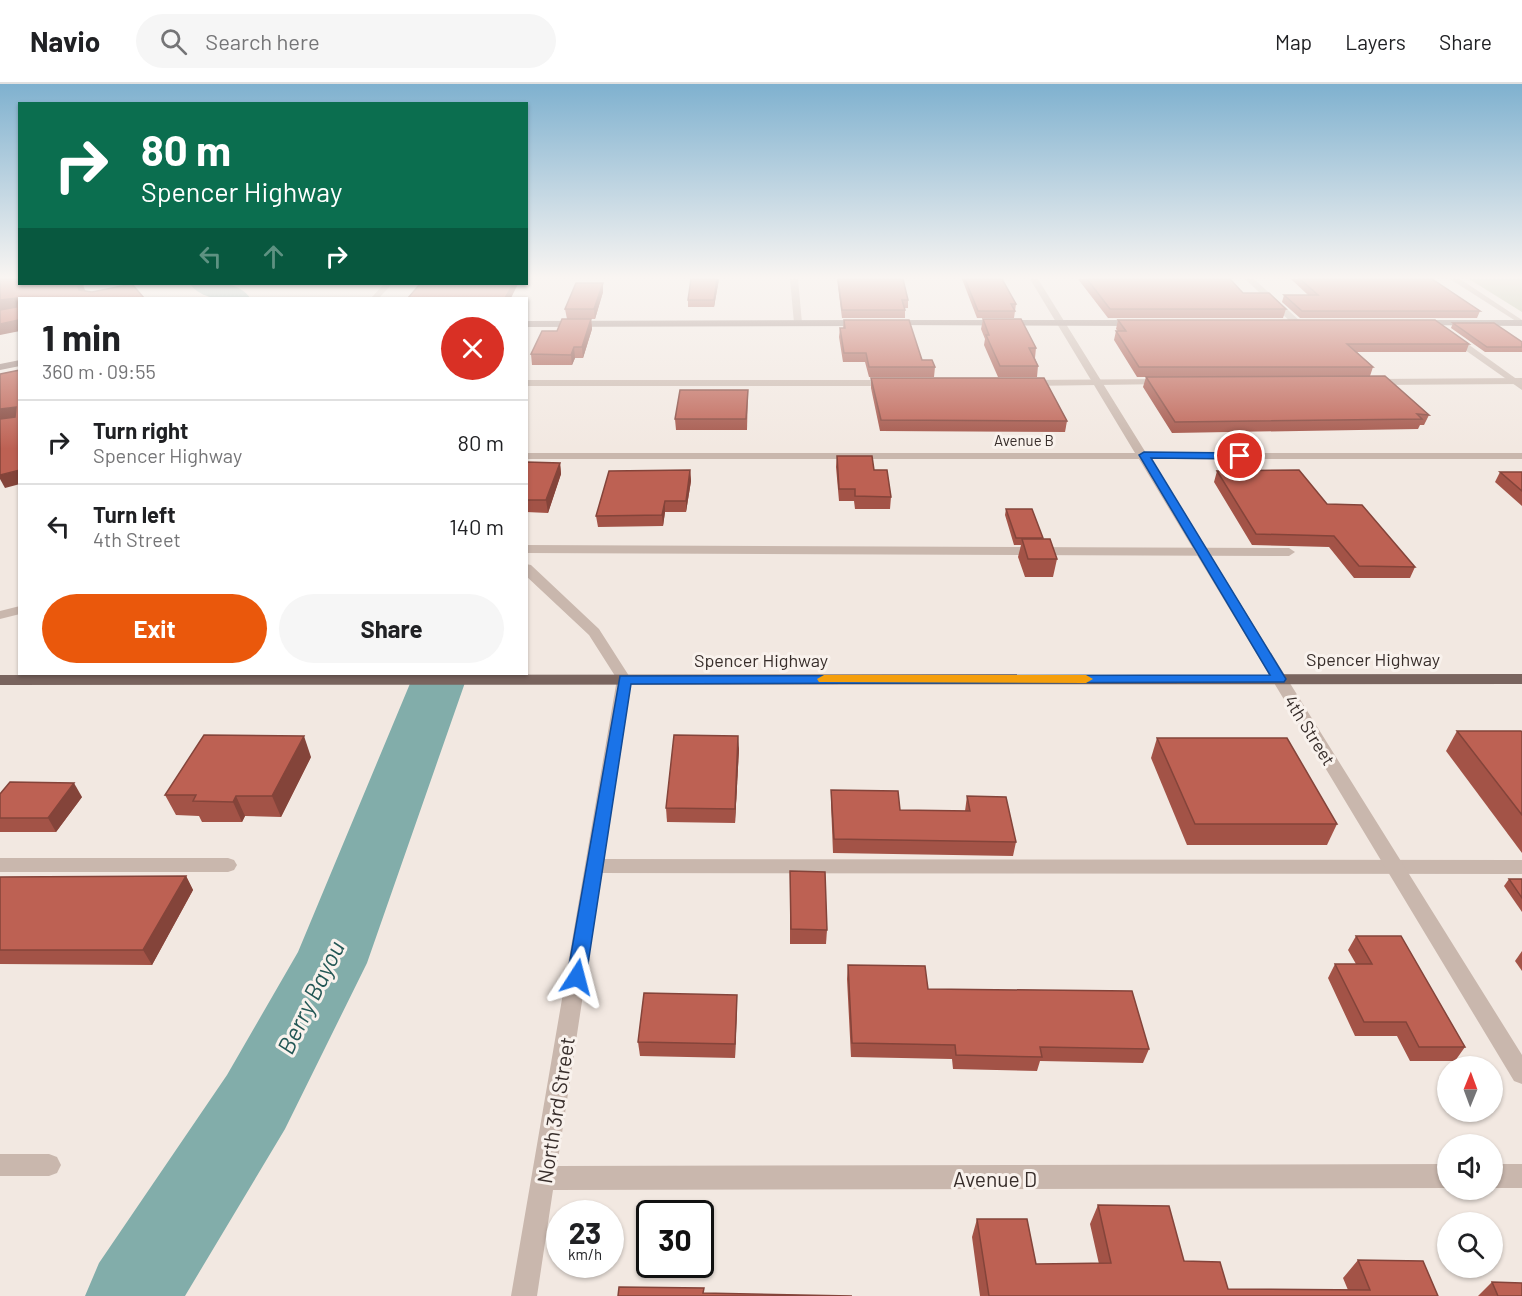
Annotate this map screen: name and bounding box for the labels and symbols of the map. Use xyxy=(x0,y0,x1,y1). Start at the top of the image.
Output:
pin xyxy=(1214,430,1265,481)
street label: Avenue B xyxy=(994,431,1054,449)
street label: Spencer Highway xyxy=(1306,648,1440,670)
street label: Spencer Highway xyxy=(694,649,828,671)
street label: 4th Street xyxy=(1280,691,1340,769)
water label: Berry Bayou xyxy=(270,936,350,1058)
position arrow xyxy=(545,945,609,1009)
street label: North 3rd Street xyxy=(531,1035,579,1185)
north arrow xyxy=(1437,1056,1503,1122)
street label: Avenue D xyxy=(953,1166,1037,1191)
speed limit sign: 30 xyxy=(636,1200,714,1278)

